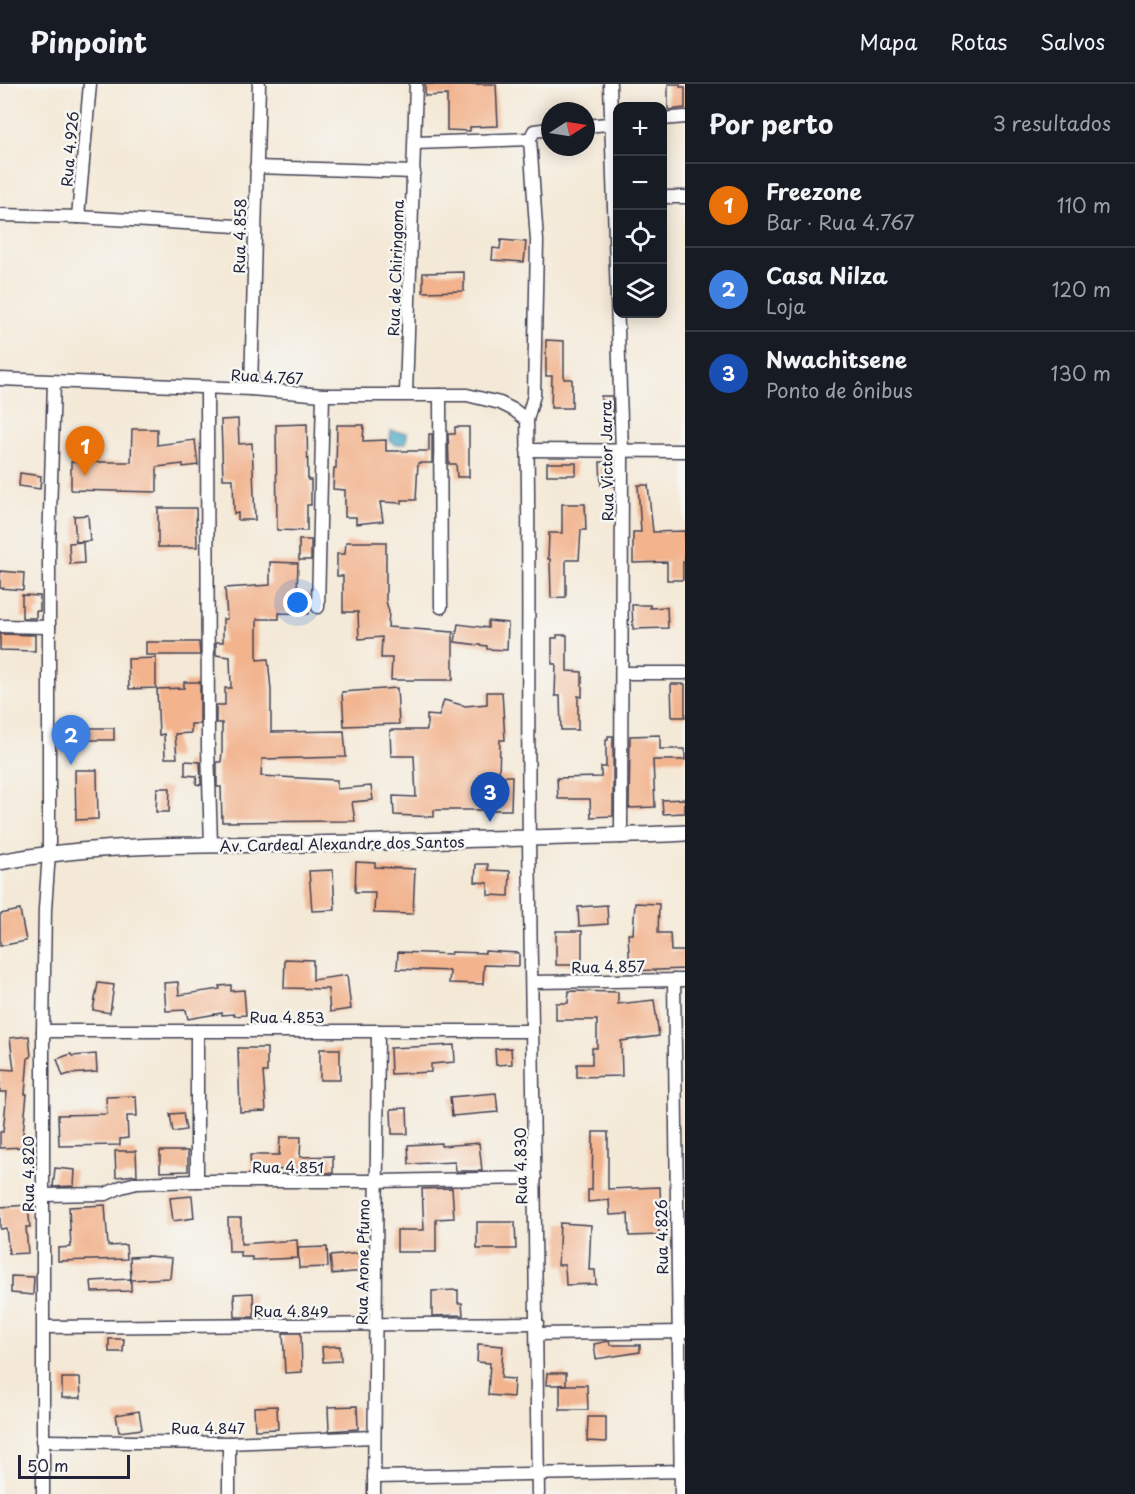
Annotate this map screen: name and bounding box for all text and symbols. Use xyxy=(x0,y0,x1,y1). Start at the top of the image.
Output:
text: Pinpoint xyxy=(30,20,147,63)
text: Mapa xyxy=(860,25,917,57)
text: Rotas xyxy=(950,25,1007,57)
text: Salvos xyxy=(1040,25,1105,57)
north arrow xyxy=(541,102,595,156)
map controls xyxy=(613,102,667,318)
button: + xyxy=(613,102,667,156)
text: Por perto xyxy=(709,104,833,143)
text: 3 resultados xyxy=(993,108,1111,138)
street label: Rua 4.926 xyxy=(54,110,84,188)
button: − xyxy=(613,156,667,210)
text: Freezone xyxy=(766,174,862,207)
text: 1 xyxy=(724,190,733,220)
text: 110 m xyxy=(1057,190,1111,220)
street label: Rua 4.858 xyxy=(227,198,251,274)
street label: Rua de Chiringoma xyxy=(381,199,409,337)
text: Bar · Rua 4.767 xyxy=(766,207,914,237)
button: locate xyxy=(613,210,667,264)
text: Casa Nilza xyxy=(766,258,888,291)
button: layers xyxy=(613,264,667,318)
text: 2 xyxy=(721,274,736,304)
text: 120 m xyxy=(1052,274,1111,304)
text: Loja xyxy=(766,291,806,321)
text: Nwachitsene xyxy=(766,342,907,375)
text: 3 xyxy=(722,358,735,388)
text: 130 m xyxy=(1051,358,1111,388)
street label: Rua 4.767 xyxy=(230,363,304,389)
text: Ponto de ônibus xyxy=(766,375,913,405)
street label: Rua Victor Jarra xyxy=(593,400,619,522)
pin: 1 xyxy=(66,426,104,476)
your location xyxy=(283,588,312,617)
pin: 2 xyxy=(52,716,90,765)
pin: 3 xyxy=(470,772,510,822)
street label: Av. Cardeal Alexandre dos Santos xyxy=(219,829,465,857)
street label: Rua 4.857 xyxy=(571,954,646,978)
street label: Rua 4.853 xyxy=(249,1005,325,1028)
street label: Rua 4.830 xyxy=(508,1127,532,1205)
street label: Rua 4.820 xyxy=(16,1136,39,1212)
street label: Rua 4.851 xyxy=(252,1155,324,1178)
street label: Rua Arone Pfumo xyxy=(349,1199,375,1325)
street label: Rua 4.826 xyxy=(649,1199,673,1275)
street label: Rua 4.849 xyxy=(254,1299,328,1322)
street label: Rua 4.847 xyxy=(171,1416,245,1439)
scale bar xyxy=(18,1452,130,1480)
text: 50 m xyxy=(27,1453,68,1477)

